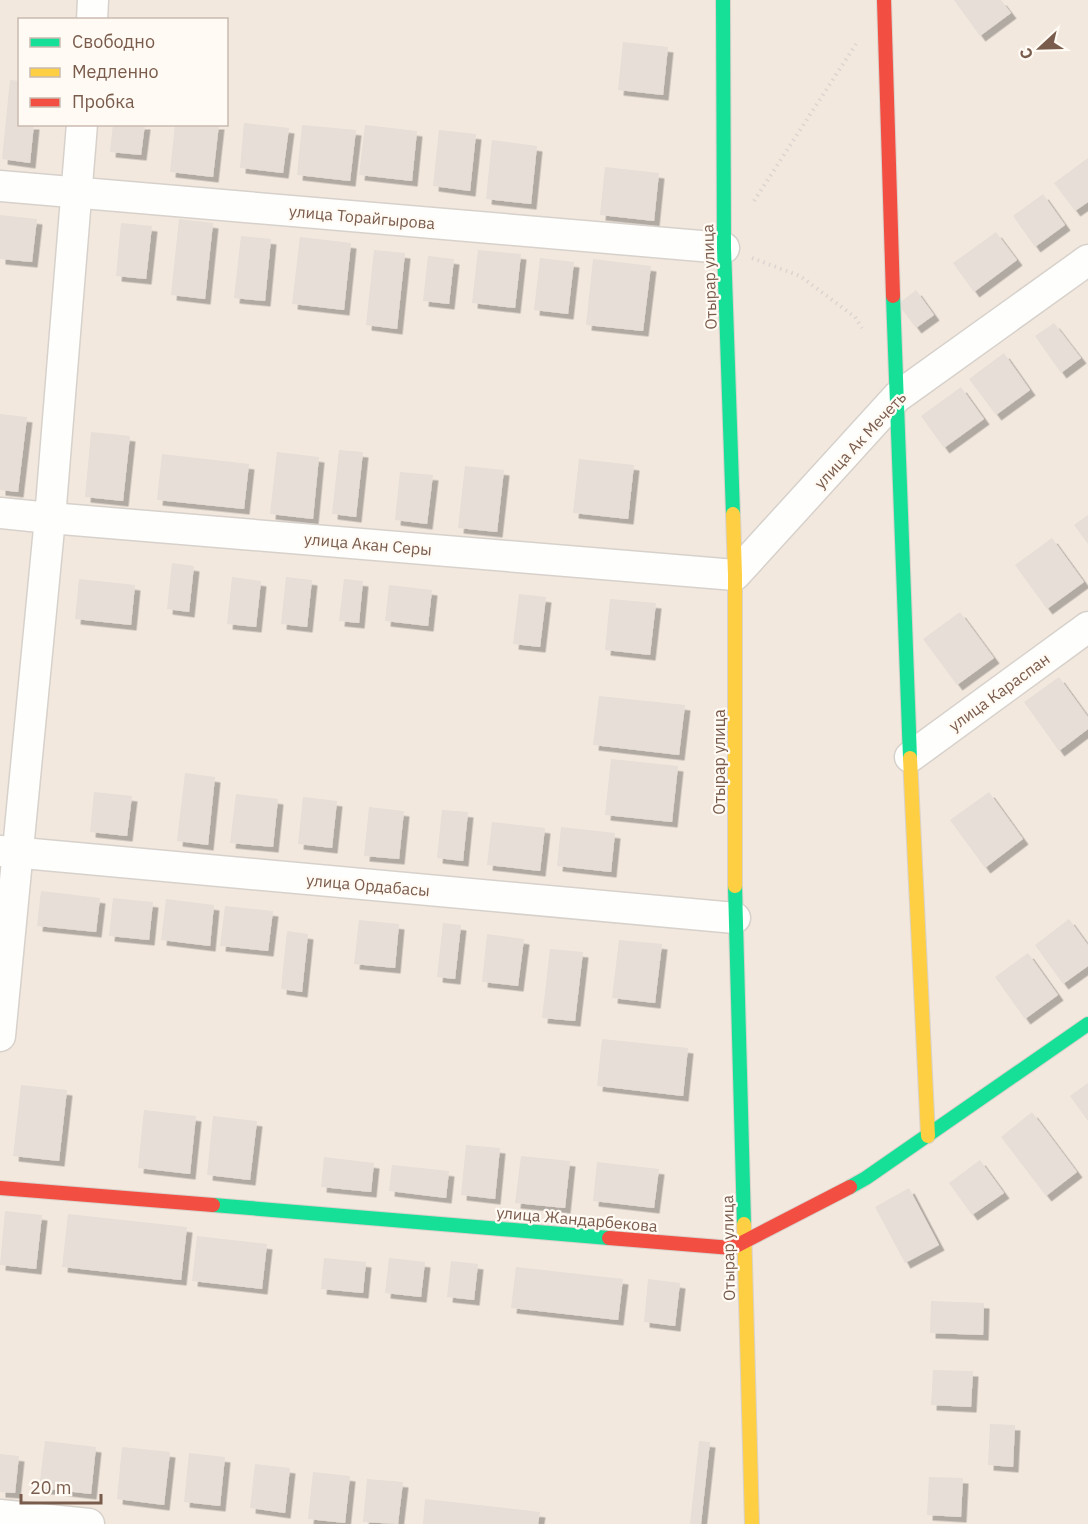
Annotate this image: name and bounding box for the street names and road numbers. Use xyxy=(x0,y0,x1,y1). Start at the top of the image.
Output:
street label: улица Торайгырова xyxy=(288,201,436,233)
street label: Отырар улица xyxy=(697,223,721,330)
street label: улица Ак Мечеть xyxy=(810,387,910,493)
street label: улица Акан Серы xyxy=(303,528,433,560)
street label: улица Караспан xyxy=(945,649,1053,735)
street label: Отырар улица xyxy=(709,709,729,815)
street label: улица Ордабасы xyxy=(305,870,431,900)
street label: Отырар улица xyxy=(717,1195,739,1301)
street label: улица Жандарбекова xyxy=(496,1202,659,1236)

